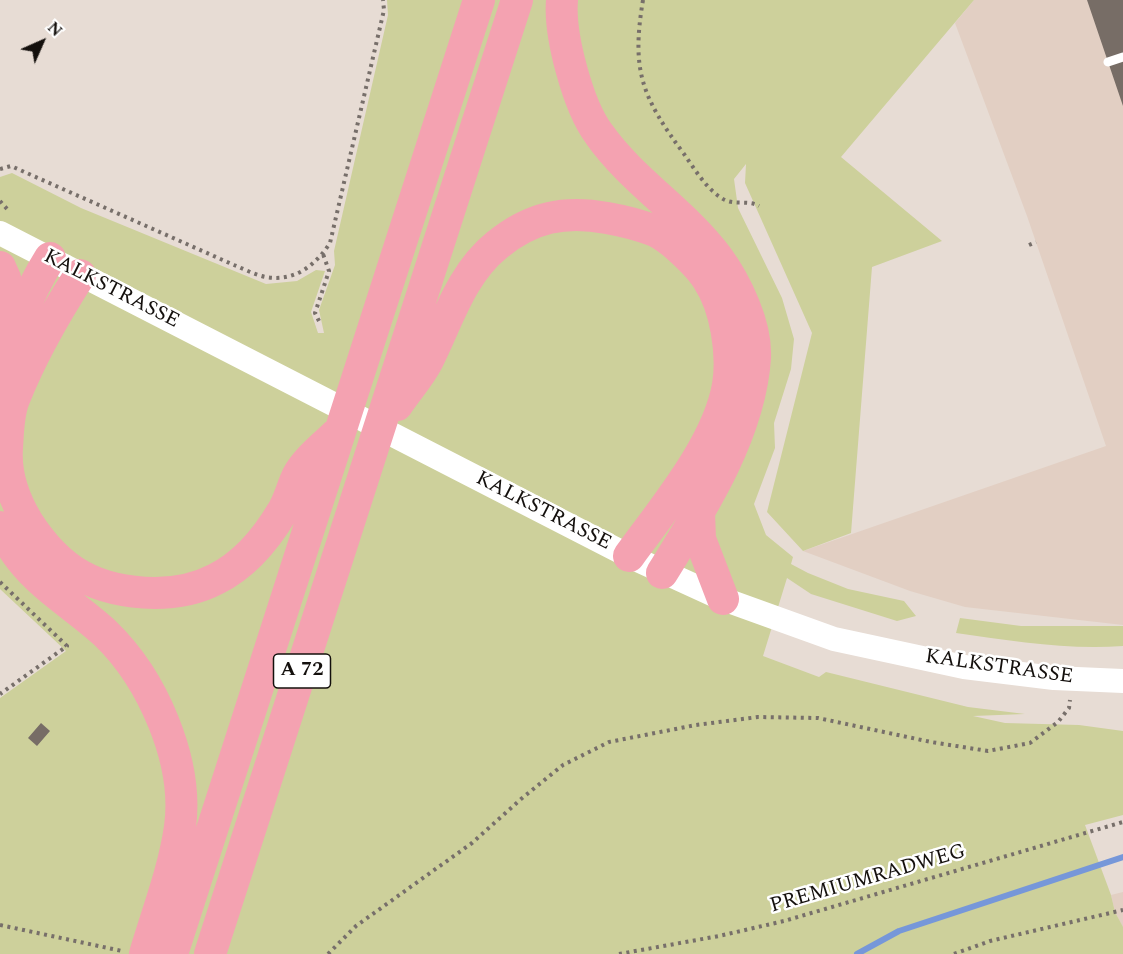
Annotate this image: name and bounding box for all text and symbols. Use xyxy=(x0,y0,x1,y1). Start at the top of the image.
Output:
north arrow xyxy=(12,12,72,72)
text: N xyxy=(42,16,68,42)
street label: KALKSTRASSE xyxy=(39,245,183,335)
street label: KALKSTRASSE xyxy=(471,467,615,557)
street label: KALKSTRASSE xyxy=(923,645,1075,691)
road number: A 72 xyxy=(274,654,330,688)
street label: PREMIUMRADWEG xyxy=(767,840,969,920)

